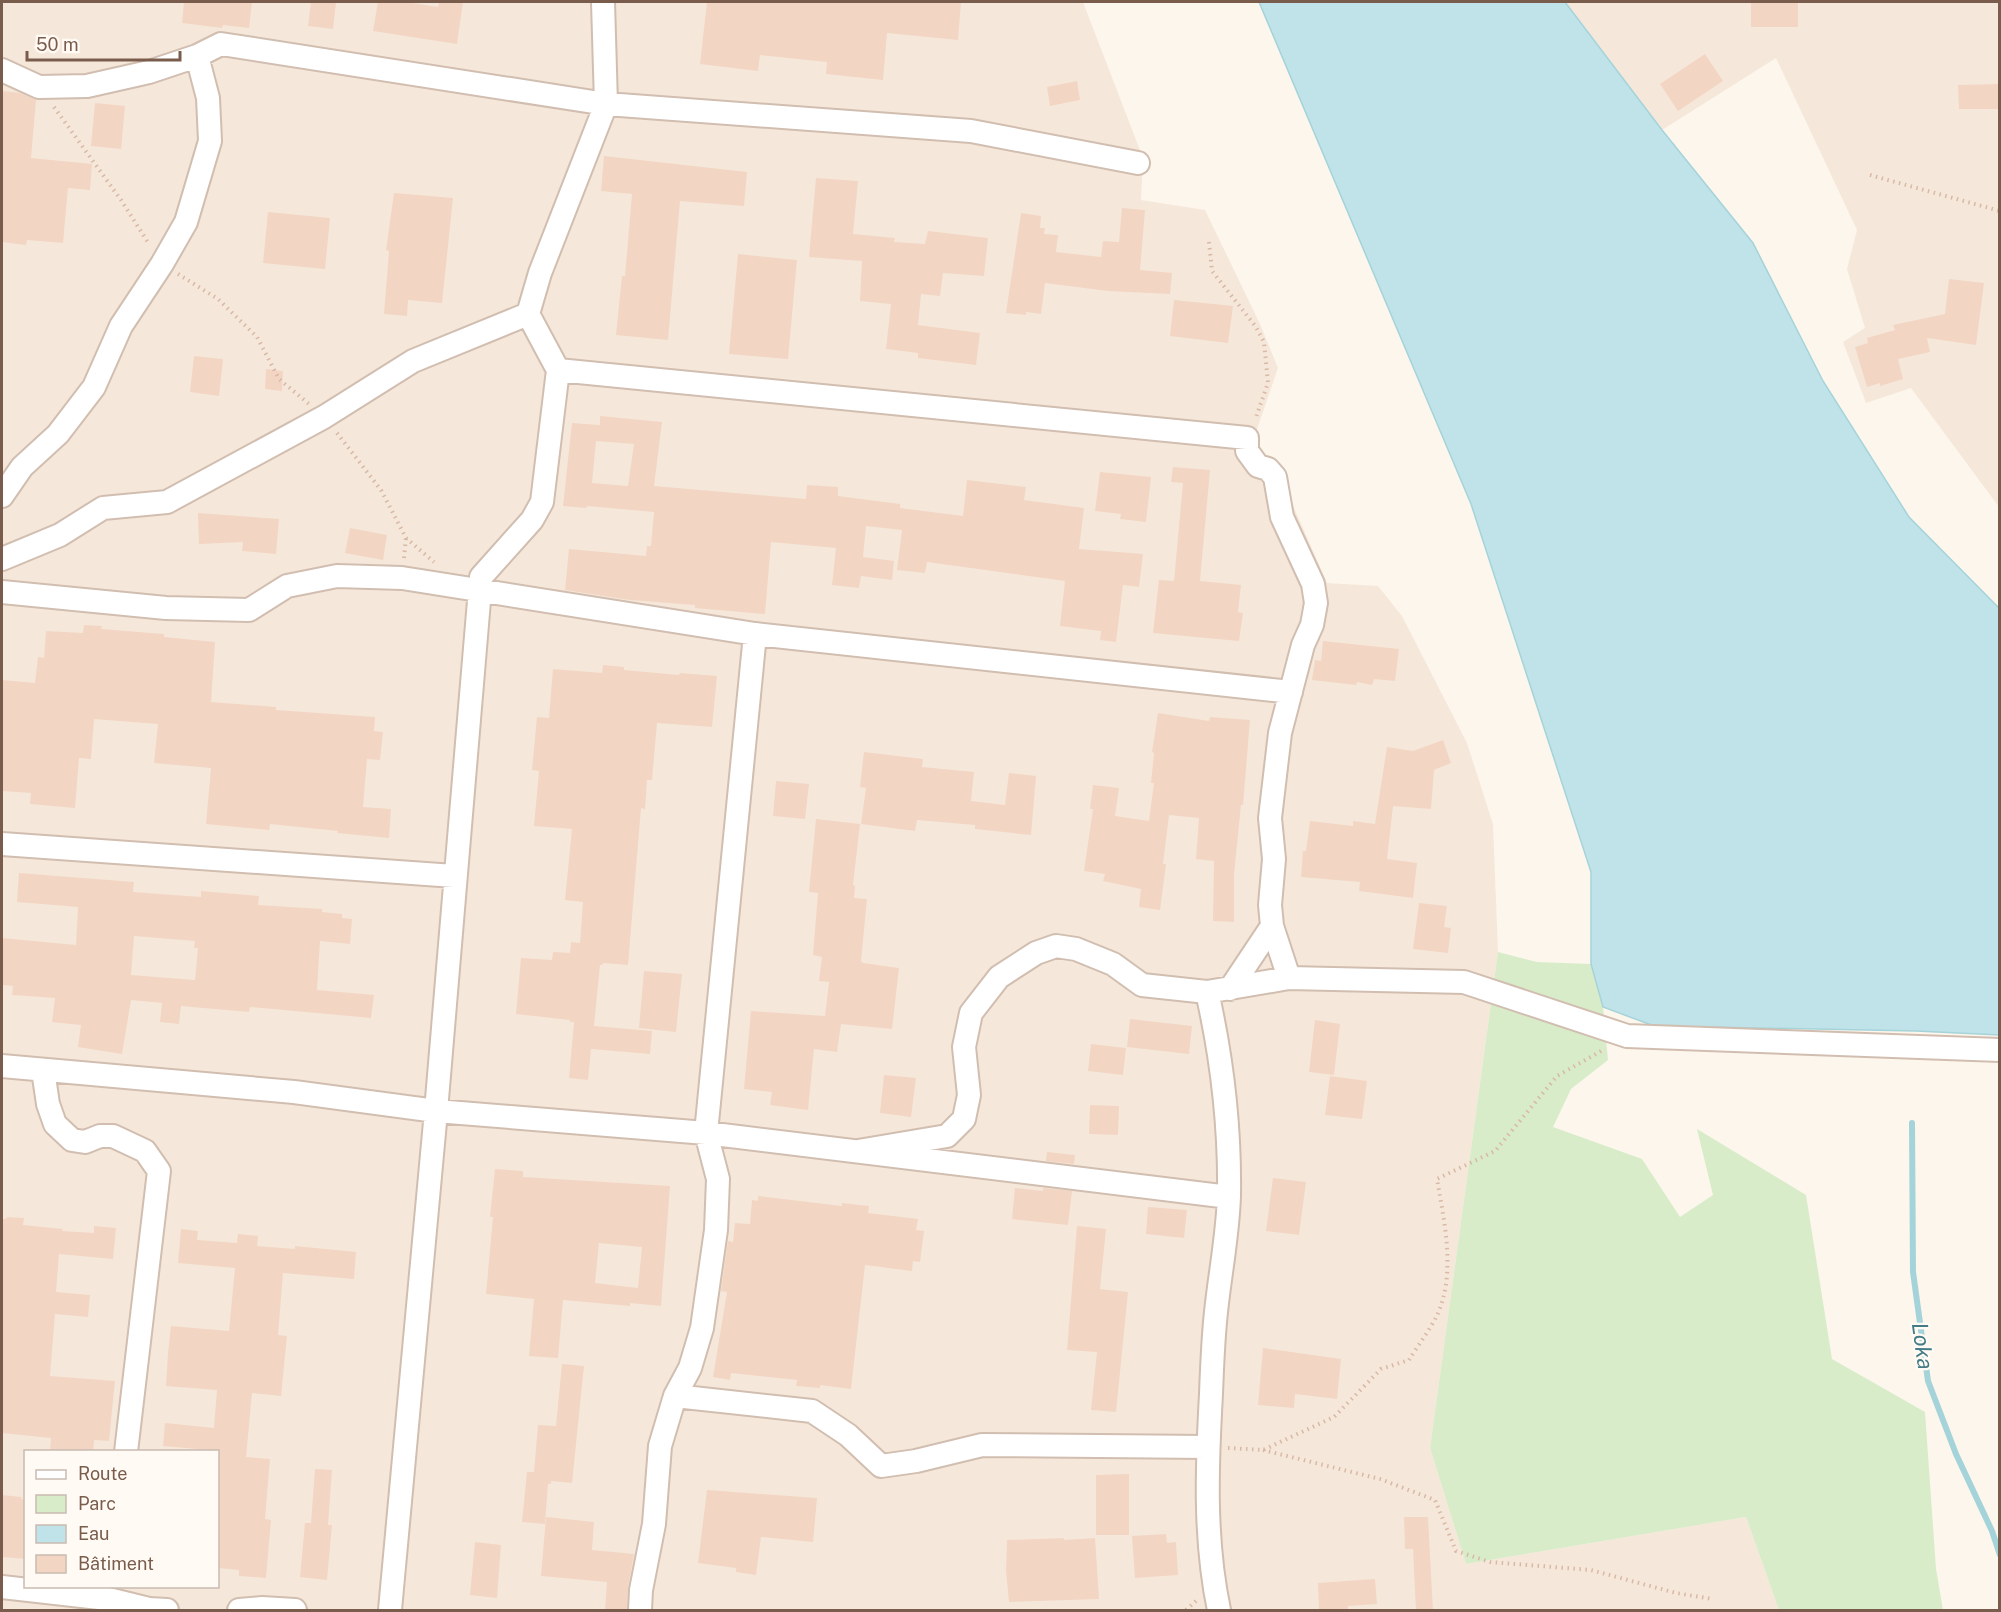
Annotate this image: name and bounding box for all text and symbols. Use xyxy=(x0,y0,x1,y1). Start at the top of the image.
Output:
scale bar xyxy=(27,24,180,62)
text: 50 m xyxy=(36,34,79,55)
water label: Loka xyxy=(1907,1321,1939,1371)
legend xyxy=(24,1450,219,1588)
text: Route xyxy=(78,1463,127,1484)
text: Parc xyxy=(78,1493,116,1514)
text: Eau xyxy=(78,1523,109,1544)
text: Bâtiment xyxy=(78,1553,154,1574)

